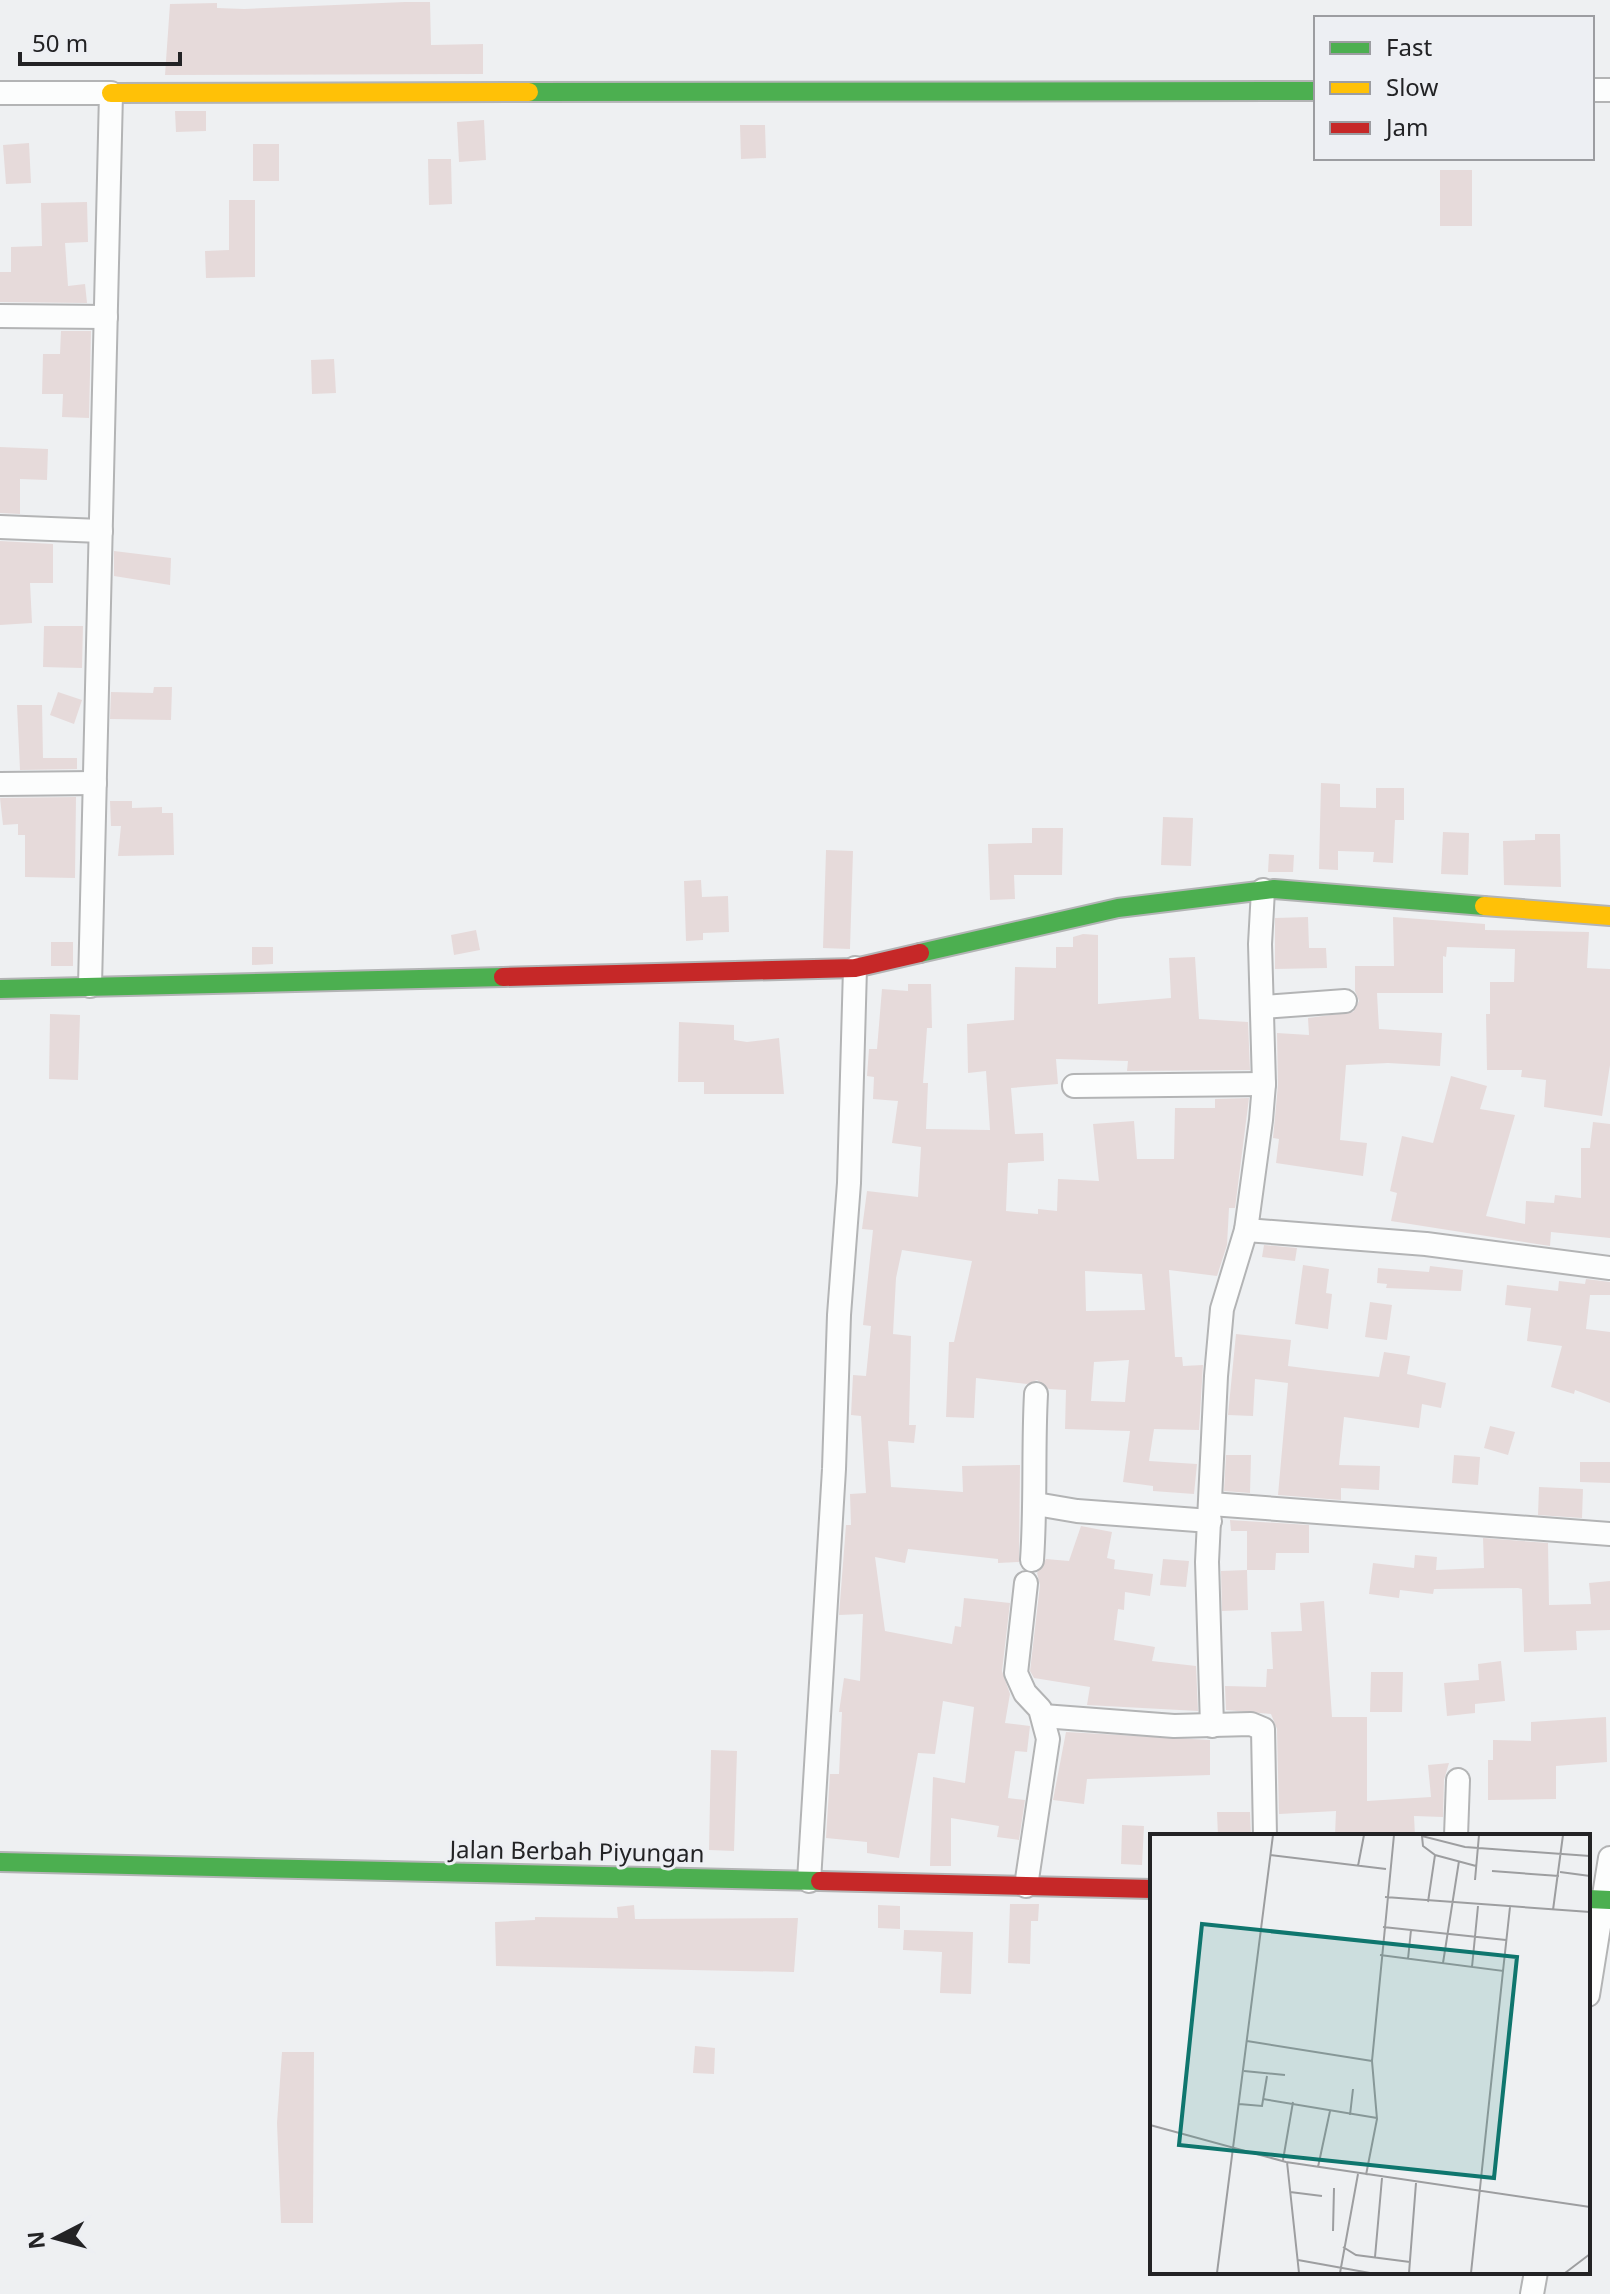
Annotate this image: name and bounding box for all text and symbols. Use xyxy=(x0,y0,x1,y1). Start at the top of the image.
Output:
scale bar xyxy=(20,16,180,66)
legend xyxy=(1314,16,1594,160)
text: 50 m xyxy=(32,26,88,59)
text: Fast xyxy=(1386,30,1432,63)
text: Slow xyxy=(1386,70,1438,103)
text: Jam xyxy=(1384,110,1428,143)
street label: Jalan Berbah Piyungan xyxy=(447,1832,705,1869)
inset map xyxy=(1150,1834,1590,2274)
north arrow xyxy=(16,2198,96,2278)
text: N xyxy=(19,2230,51,2251)

